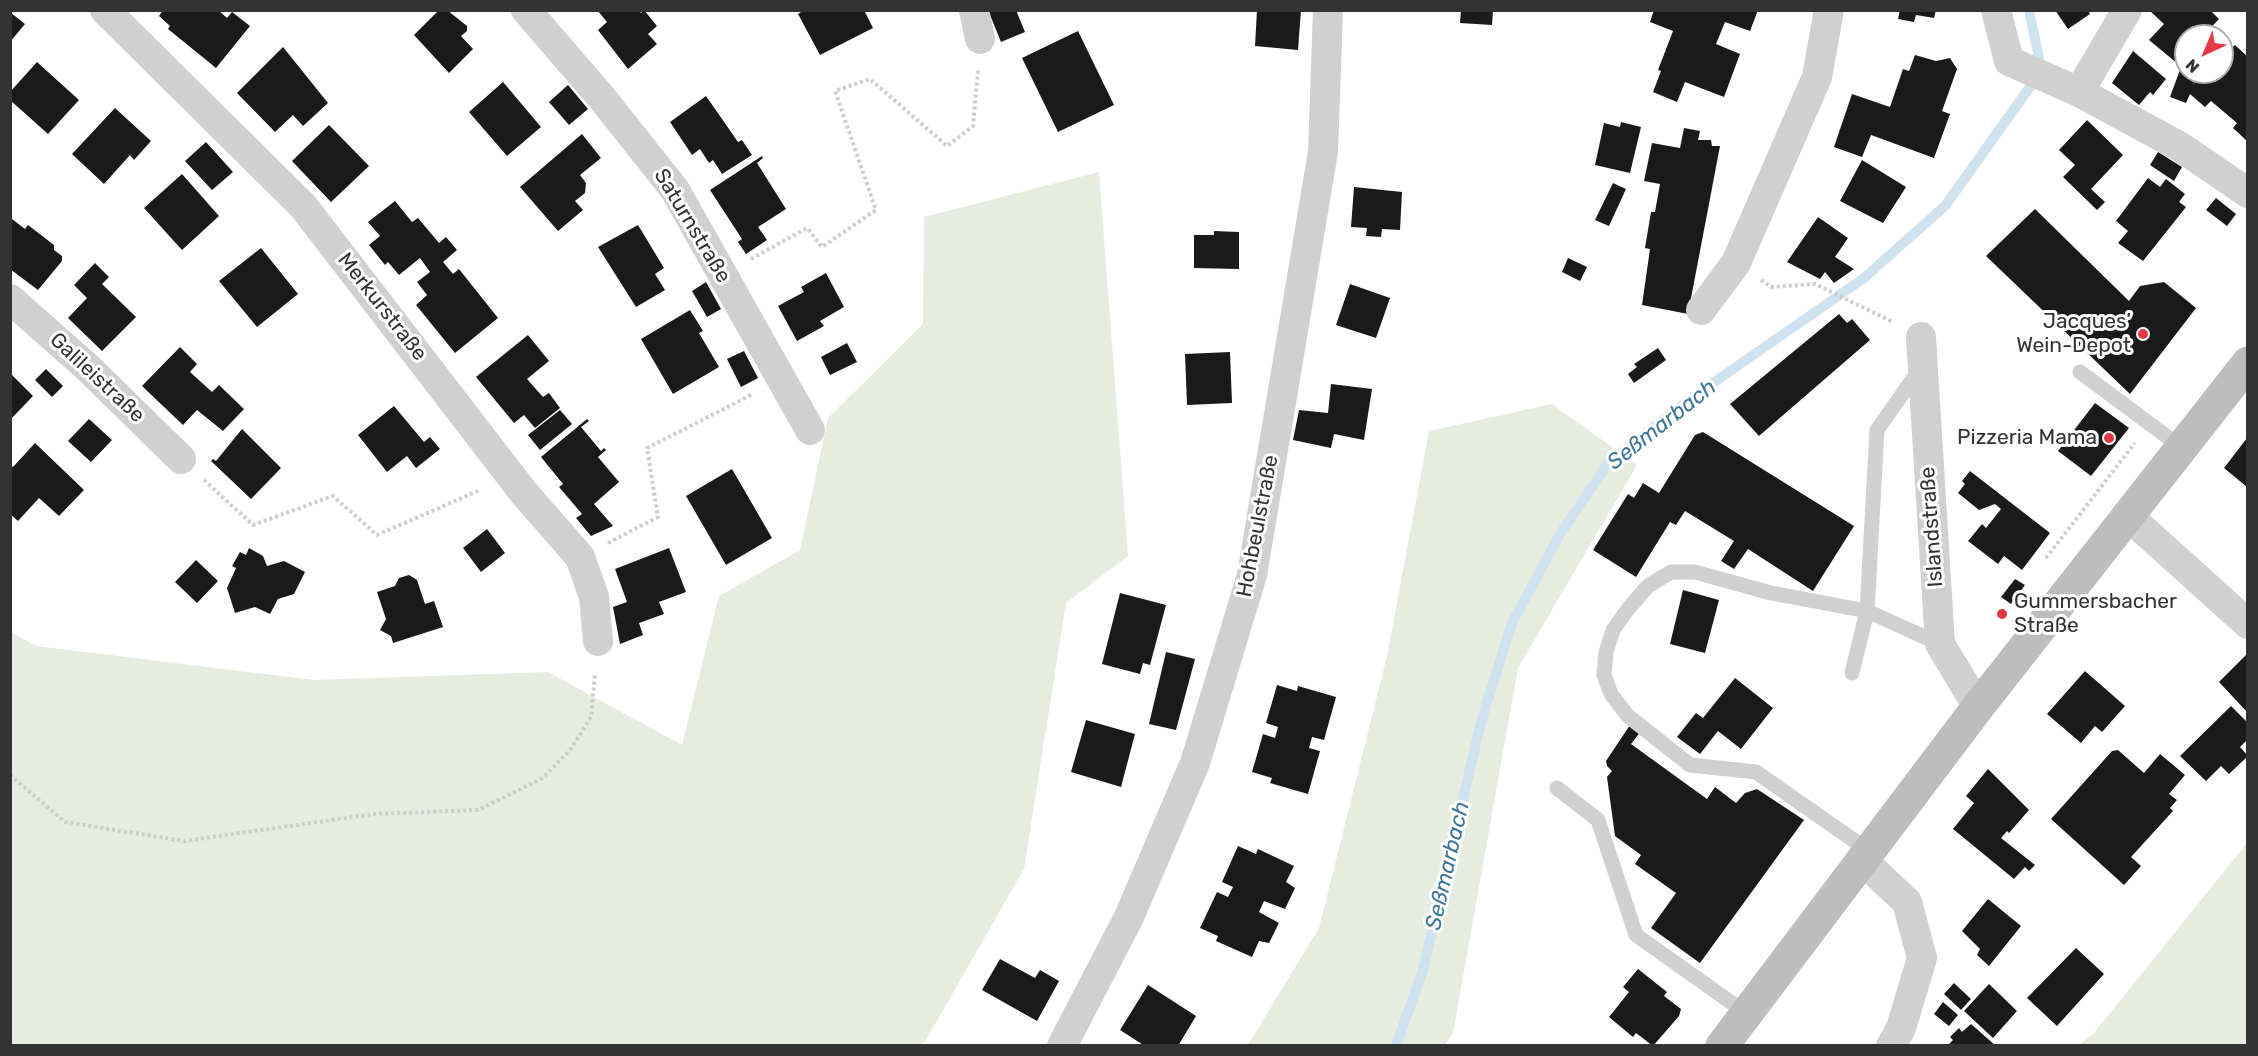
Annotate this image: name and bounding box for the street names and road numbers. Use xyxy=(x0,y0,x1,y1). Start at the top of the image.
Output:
street label: Saturnstraße xyxy=(648,164,736,288)
street label: Merkurstraße xyxy=(332,248,432,366)
street label: Galileistraße xyxy=(44,328,150,428)
street label: Hohbeulstraße xyxy=(1232,453,1284,599)
street label: Islandstraße xyxy=(1915,466,1949,588)

